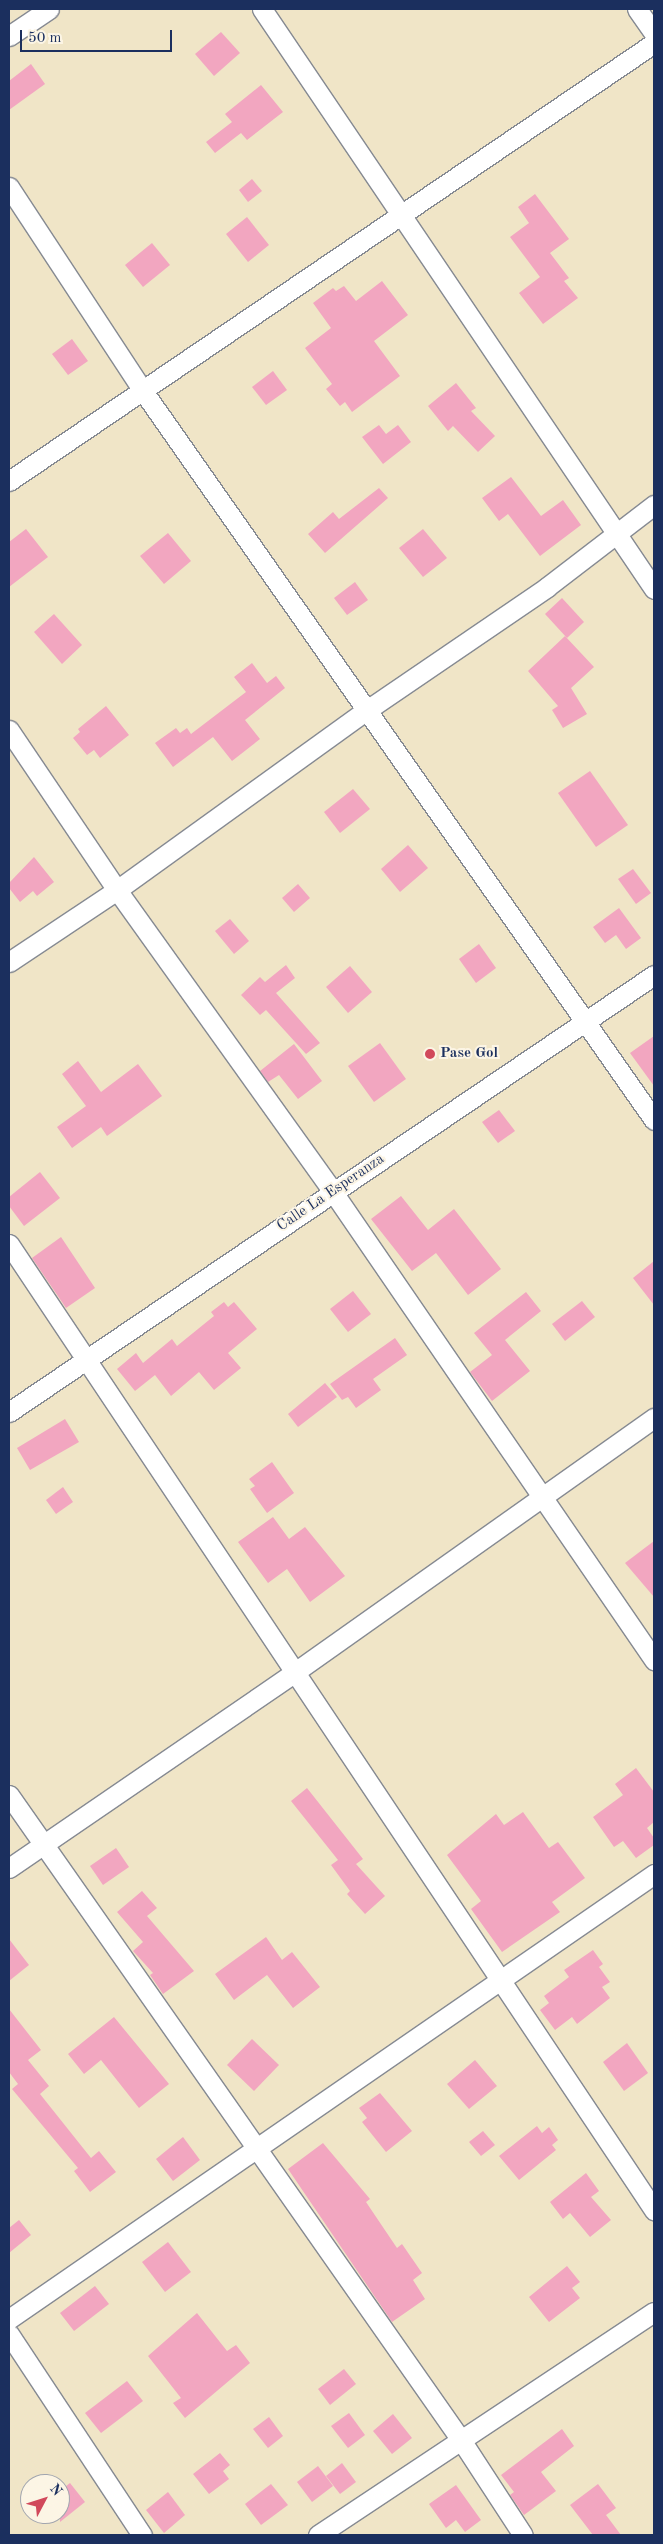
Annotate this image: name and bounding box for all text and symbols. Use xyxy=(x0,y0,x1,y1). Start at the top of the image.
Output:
scale bar xyxy=(22,20,175,52)
text: 50 m xyxy=(28,31,62,46)
place label: Pase Gol xyxy=(440,1045,498,1063)
marker: Pase Gol xyxy=(424,1048,436,1060)
street label: Calle La Esperanza xyxy=(274,1150,388,1236)
north arrow xyxy=(20,2474,70,2524)
text: N xyxy=(47,2481,65,2499)

